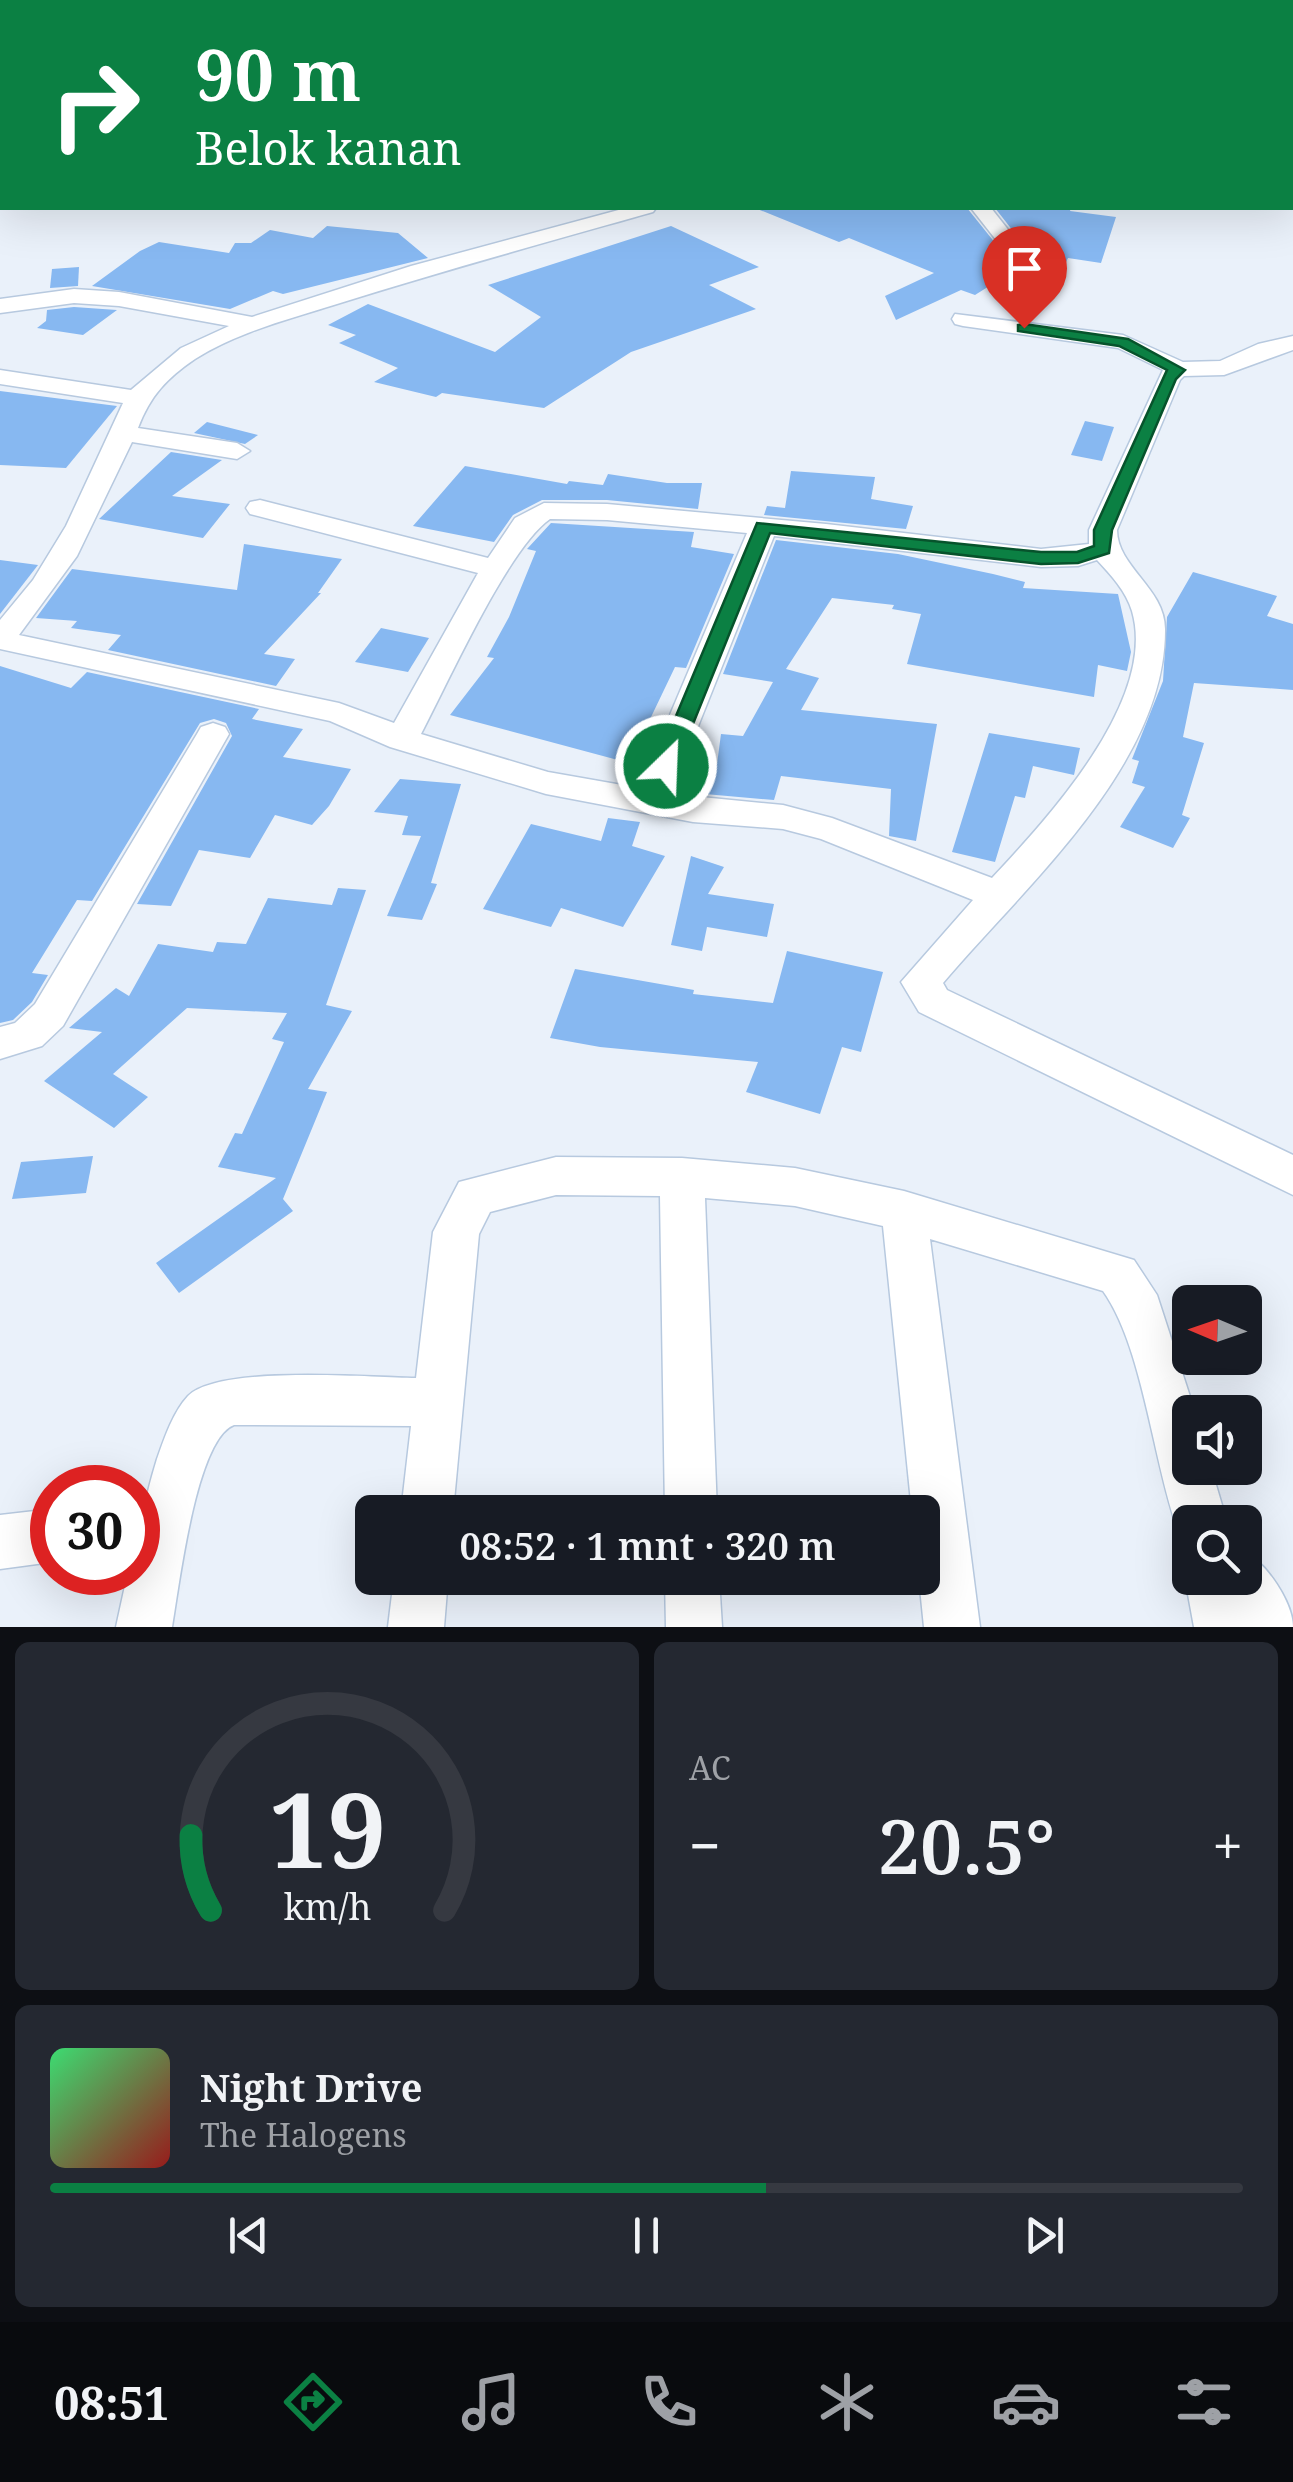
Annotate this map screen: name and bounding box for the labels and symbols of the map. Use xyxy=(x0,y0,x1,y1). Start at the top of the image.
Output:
pin xyxy=(982,226,1067,329)
position arrow xyxy=(614,714,718,818)
north arrow xyxy=(1172,1285,1262,1375)
speed limit sign: 30 xyxy=(30,1465,160,1595)

